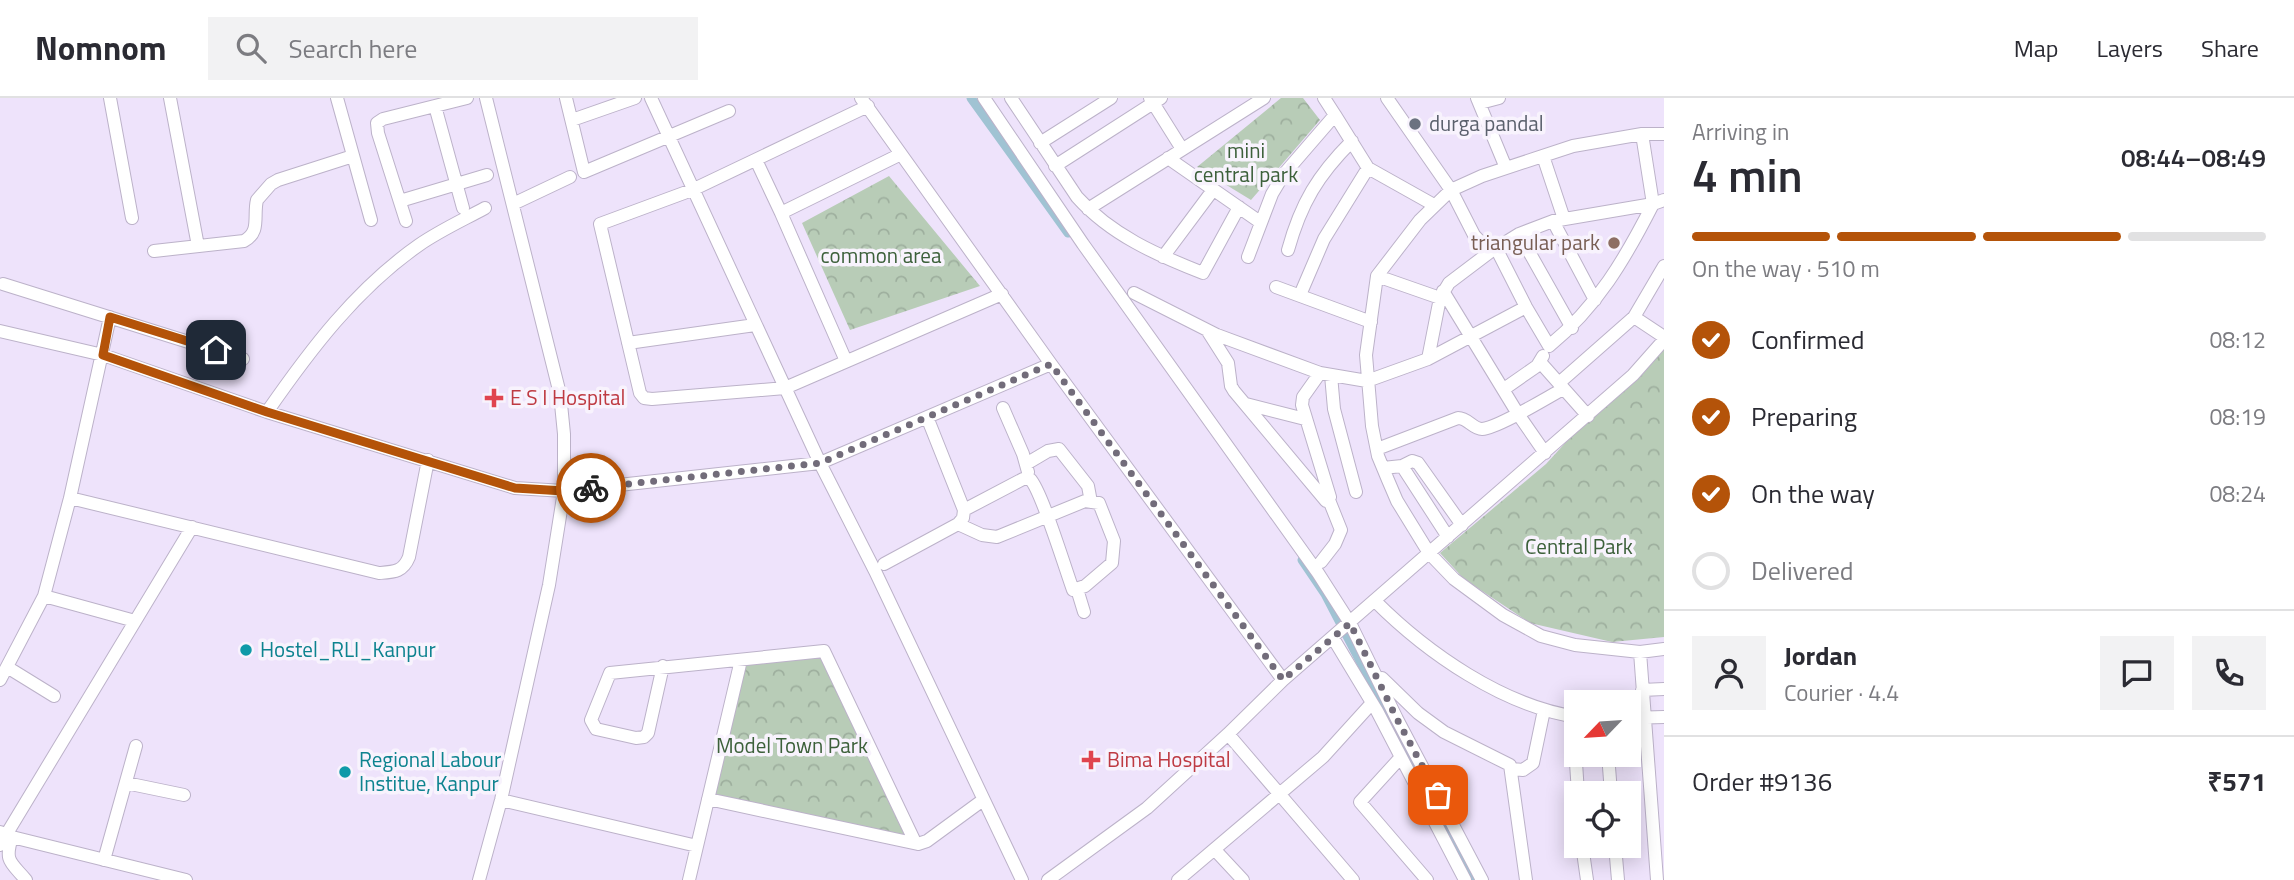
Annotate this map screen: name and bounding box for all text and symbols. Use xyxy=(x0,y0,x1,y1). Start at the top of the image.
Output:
search box xyxy=(208,17,698,80)
text: Nomnom xyxy=(35,23,166,73)
icon: search xyxy=(232,29,270,67)
text: Search here xyxy=(288,29,417,68)
text: Map xyxy=(2014,30,2059,66)
text: Layers xyxy=(2097,30,2163,66)
text: Share xyxy=(2201,30,2259,66)
place label: durga pandal xyxy=(1429,107,1544,139)
text: Arriving in xyxy=(1692,114,1789,149)
marker: durga pandal xyxy=(1407,116,1423,132)
park label: mini central park xyxy=(1194,134,1298,190)
text: 08:44–08:49 xyxy=(2121,138,2266,177)
text: 4 min xyxy=(1692,140,1803,210)
place label: triangular park xyxy=(1471,226,1600,258)
marker: triangular park xyxy=(1606,235,1622,251)
park label: common area xyxy=(821,239,942,271)
text: On the way · 510 m xyxy=(1692,251,1880,286)
pin xyxy=(186,320,246,380)
text: Confirmed xyxy=(1751,320,1865,359)
icon: check xyxy=(1692,321,1730,359)
text: 08:12 xyxy=(2209,322,2266,357)
icon: home xyxy=(197,331,235,369)
place label: E S I Hospital xyxy=(510,381,625,413)
marker: E S I Hospital xyxy=(484,388,504,408)
text: Preparing xyxy=(1751,397,1857,436)
icon: check xyxy=(1692,398,1730,436)
text: 08:19 xyxy=(2209,399,2266,434)
courier xyxy=(556,453,626,523)
icon: bike xyxy=(572,469,610,507)
text: On the way xyxy=(1751,474,1875,513)
icon: check xyxy=(1692,475,1730,513)
text: 08:24 xyxy=(2209,476,2266,511)
park label: Central Park xyxy=(1525,530,1633,562)
text: Delivered xyxy=(1751,551,1854,590)
place label: Hostel_RLI_Kanpur xyxy=(260,633,436,665)
button: person xyxy=(1692,636,1766,710)
text: Jordan xyxy=(1784,636,1857,675)
button: chat xyxy=(2100,636,2174,710)
button: phone xyxy=(2192,636,2266,710)
marker: Hostel_RLI_Kanpur xyxy=(238,642,254,658)
text: Courier · 4.4 xyxy=(1784,675,1899,710)
north arrow xyxy=(1564,690,1642,766)
map controls xyxy=(1564,690,1641,858)
park label: Model Town Park xyxy=(716,729,868,761)
place label: Regional Labour Institue, Kanpur xyxy=(359,743,501,799)
place label: Bima Hospital xyxy=(1107,743,1231,775)
marker: Bima Hospital xyxy=(1081,750,1101,770)
text: Order #9136 xyxy=(1692,762,1832,801)
text: ₹571 xyxy=(2207,762,2266,801)
marker: Regional Labour Institue, Kanpur xyxy=(337,764,353,780)
pin xyxy=(1408,765,1468,825)
icon: bag xyxy=(1419,776,1457,814)
button: locate xyxy=(1564,781,1641,858)

